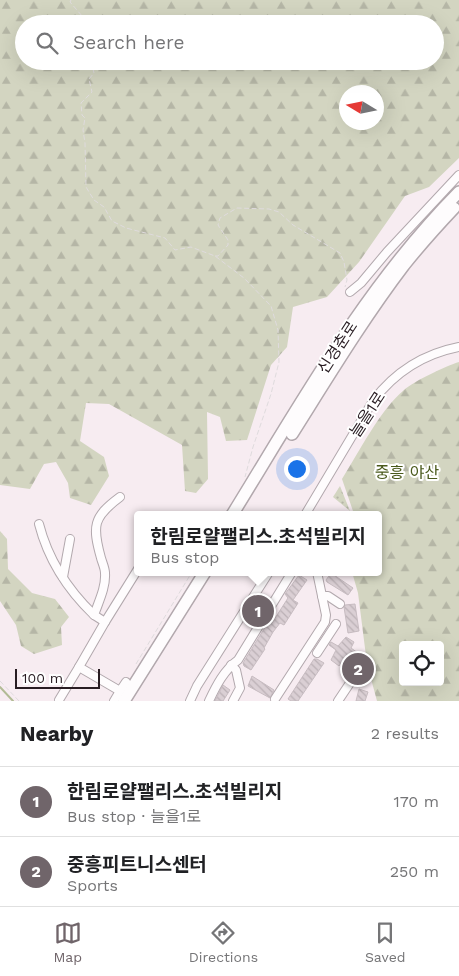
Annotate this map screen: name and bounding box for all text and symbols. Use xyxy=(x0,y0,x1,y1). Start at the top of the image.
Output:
search box xyxy=(15,15,444,70)
icon: search xyxy=(33,29,61,57)
text: Search here xyxy=(73,31,184,54)
north arrow xyxy=(339,85,384,130)
street label: 신경춘로 xyxy=(313,317,362,377)
street label: 늘을1로 xyxy=(346,388,389,441)
your location xyxy=(284,456,310,482)
park label: 중흥 야산 xyxy=(375,463,439,482)
popup xyxy=(134,511,382,576)
text: 한림로얄팰리스.초석빌리지 xyxy=(150,525,366,548)
text: Bus stop xyxy=(150,548,219,567)
pin: 1 xyxy=(242,592,274,630)
map controls xyxy=(399,641,444,686)
button: locate xyxy=(399,641,444,686)
pin: 2 xyxy=(342,650,374,688)
scale bar xyxy=(15,666,100,689)
text: 100 m xyxy=(22,670,63,686)
text: Nearby xyxy=(20,721,93,746)
text: 2 results xyxy=(371,724,439,743)
text: 한림로얄팰리스.초석빌리지 xyxy=(67,780,282,803)
text: 1 xyxy=(33,792,39,811)
text: 170 m xyxy=(393,792,439,811)
text: Bus stop · 늘을1로 xyxy=(67,807,201,826)
text: 중흥피트니스센터 xyxy=(67,853,207,876)
text: 2 xyxy=(31,862,41,881)
text: 250 m xyxy=(390,862,439,881)
text: Sports xyxy=(67,876,118,895)
tab: Map xyxy=(53,919,82,965)
tab: Directions xyxy=(189,919,258,965)
tab: Saved xyxy=(365,919,406,965)

